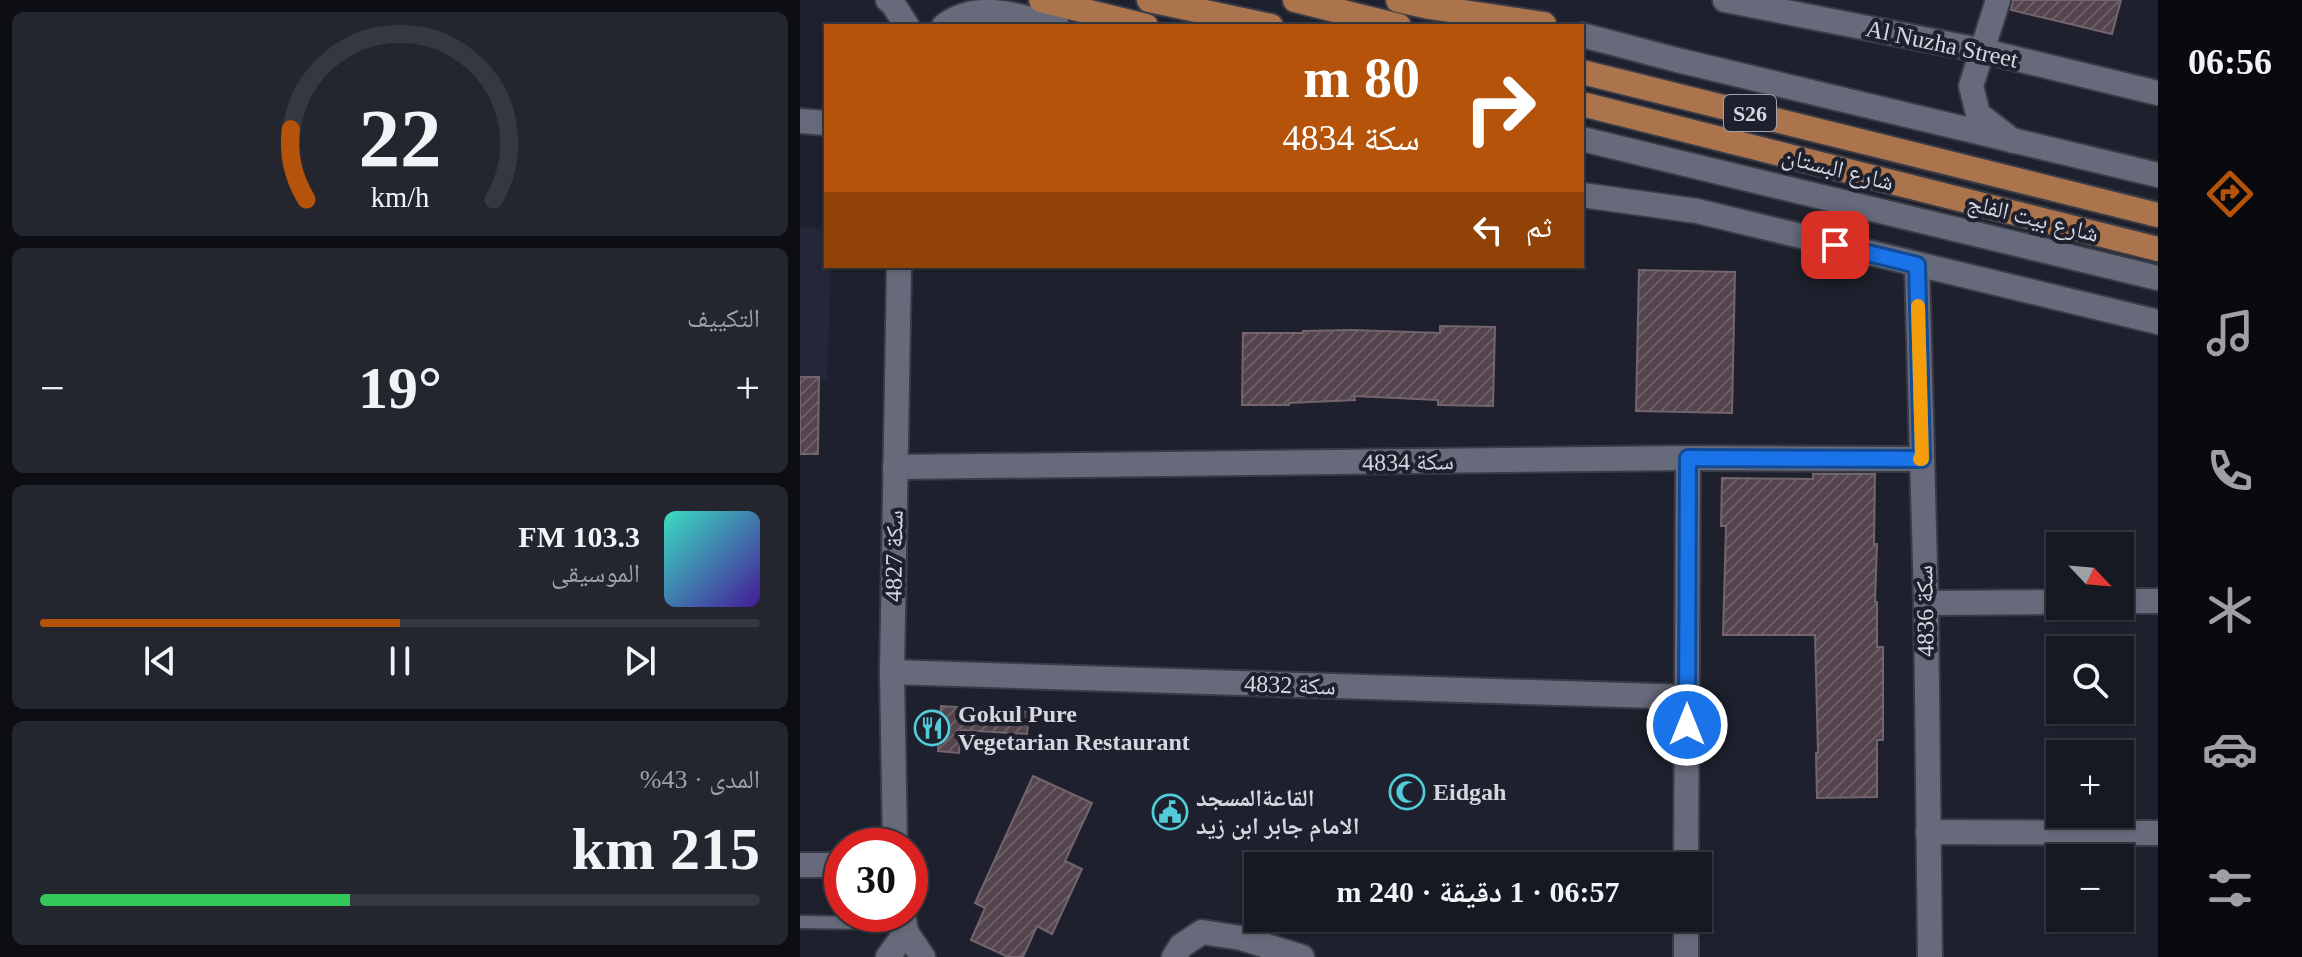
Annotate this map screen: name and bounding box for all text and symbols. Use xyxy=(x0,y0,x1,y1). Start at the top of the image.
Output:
street label: Al Nuzha Street xyxy=(1864,15,2021,73)
text: 06:56 xyxy=(2188,42,2272,82)
text: 80 m xyxy=(1303,47,1420,109)
icon: right xyxy=(1448,56,1552,160)
text: 22 xyxy=(358,92,442,184)
road number: S26 xyxy=(1724,95,1776,131)
text: سكة 4834 xyxy=(1283,118,1420,158)
street label: شارع البستان xyxy=(1779,143,1897,197)
icon: directions xyxy=(2202,166,2258,222)
text: km/h xyxy=(371,182,429,213)
street label: شارع بيت الفلج xyxy=(1964,189,2101,249)
icon: left xyxy=(1466,208,1510,252)
text: ثم xyxy=(1526,210,1552,243)
pin xyxy=(1801,211,1869,279)
icon: arrive xyxy=(1813,223,1857,267)
text: التكييف xyxy=(687,304,760,333)
icon: music xyxy=(2202,305,2258,361)
text: 19° xyxy=(358,355,442,421)
text: − xyxy=(40,364,65,413)
text: + xyxy=(735,364,760,413)
icon: phone xyxy=(2202,443,2258,499)
street label: سكة 4834 xyxy=(1362,448,1454,476)
street label: سكة 4827 xyxy=(880,510,908,602)
text: 103.3 FM xyxy=(518,520,640,553)
north arrow xyxy=(2046,532,2134,620)
map controls xyxy=(2046,532,2134,932)
text: الموسيقى xyxy=(551,559,640,588)
street label: سكة 4836 xyxy=(1911,565,1939,657)
icon: climate xyxy=(2202,582,2258,638)
button: search xyxy=(2046,636,2134,724)
icon: previous xyxy=(138,639,182,683)
icon: pause xyxy=(378,639,422,683)
icon: next xyxy=(618,639,662,683)
street label: سكة 4832 xyxy=(1244,670,1336,700)
position arrow xyxy=(1645,683,1729,767)
place label: Gokul Pure Vegetarian Restaurant xyxy=(958,701,1190,755)
restaurant icon: Gokul Pure Vegetarian Restaurant xyxy=(913,709,951,747)
icon: car xyxy=(2202,721,2258,777)
button: + xyxy=(2046,740,2134,828)
text: المدى · 43% xyxy=(640,765,760,794)
mosque icon: Eidgah xyxy=(1388,773,1426,811)
place label: Eidgah xyxy=(1433,779,1506,805)
place label: القاعةالمسجد الامام جابر ابن زيد xyxy=(1196,785,1360,843)
public building icon: القاعةالمسجد الامام جابر ابن زيد xyxy=(1151,793,1189,831)
text: 215 km xyxy=(572,816,760,882)
speed limit sign: 30 xyxy=(824,828,928,932)
button: − xyxy=(2046,844,2134,932)
icon: filters xyxy=(2202,860,2258,916)
text: 06:57 · 1 دقيقة · 240 m xyxy=(1336,875,1620,908)

